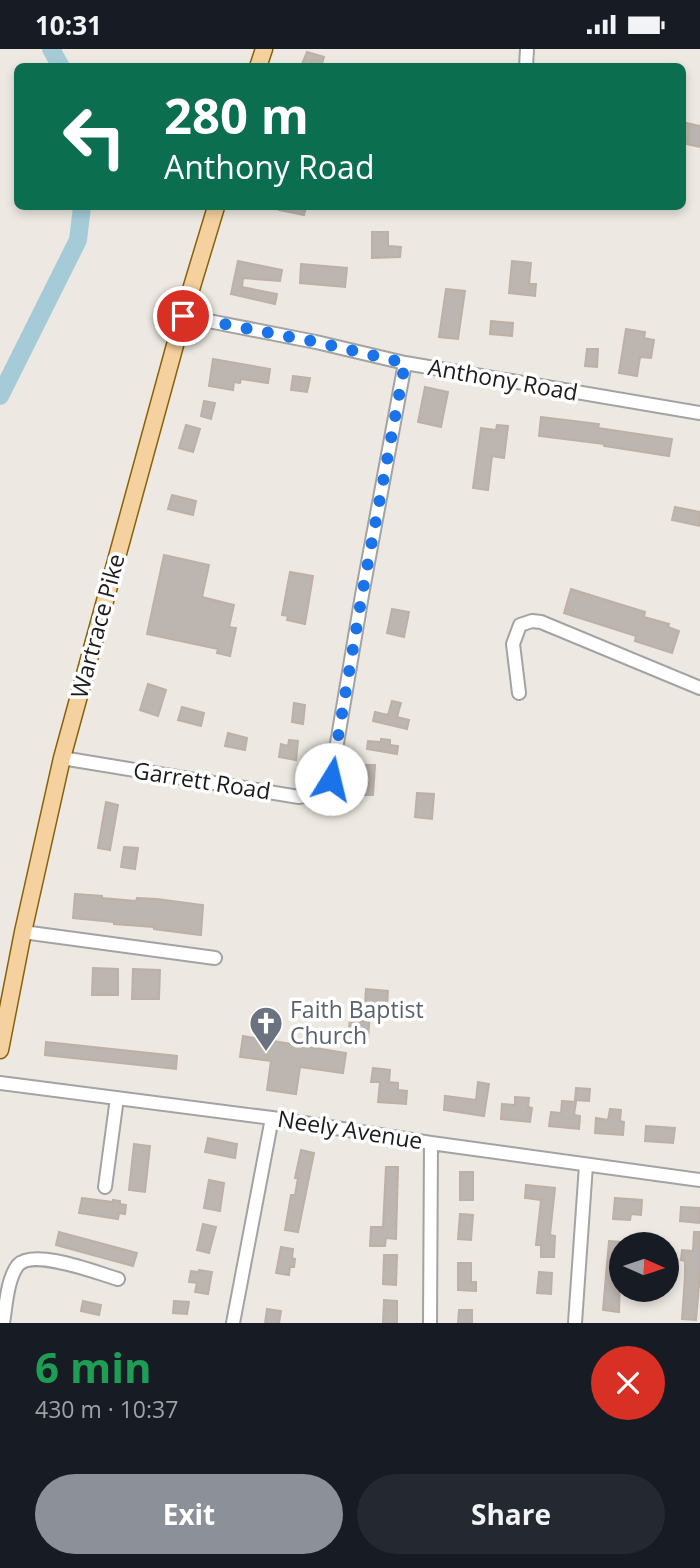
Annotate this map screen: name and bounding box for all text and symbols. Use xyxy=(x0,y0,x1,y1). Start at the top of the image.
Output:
text: 10:31 xyxy=(35,7,102,43)
text: 280 m xyxy=(164,82,309,148)
icon: left xyxy=(49,91,140,182)
text: Anthony Road xyxy=(164,145,374,188)
pin xyxy=(153,286,213,346)
icon: arrive xyxy=(164,297,202,335)
street label: Anthony Road xyxy=(426,350,580,408)
street label: Wartrace Pike xyxy=(62,550,132,702)
position arrow xyxy=(294,742,368,816)
street label: Garrett Road xyxy=(131,753,273,807)
place label: Faith Baptist Church xyxy=(290,993,424,1051)
church icon: Faith Baptist Church xyxy=(247,1004,285,1053)
street label: Neely Avenue xyxy=(275,1102,425,1156)
north arrow xyxy=(609,1232,679,1302)
map controls xyxy=(609,1232,679,1302)
text: 6 min xyxy=(35,1338,152,1395)
button: close xyxy=(591,1346,665,1420)
text: 430 m · 10:37 xyxy=(35,1393,178,1425)
button: Exit xyxy=(35,1474,343,1554)
button: Share xyxy=(357,1474,665,1554)

